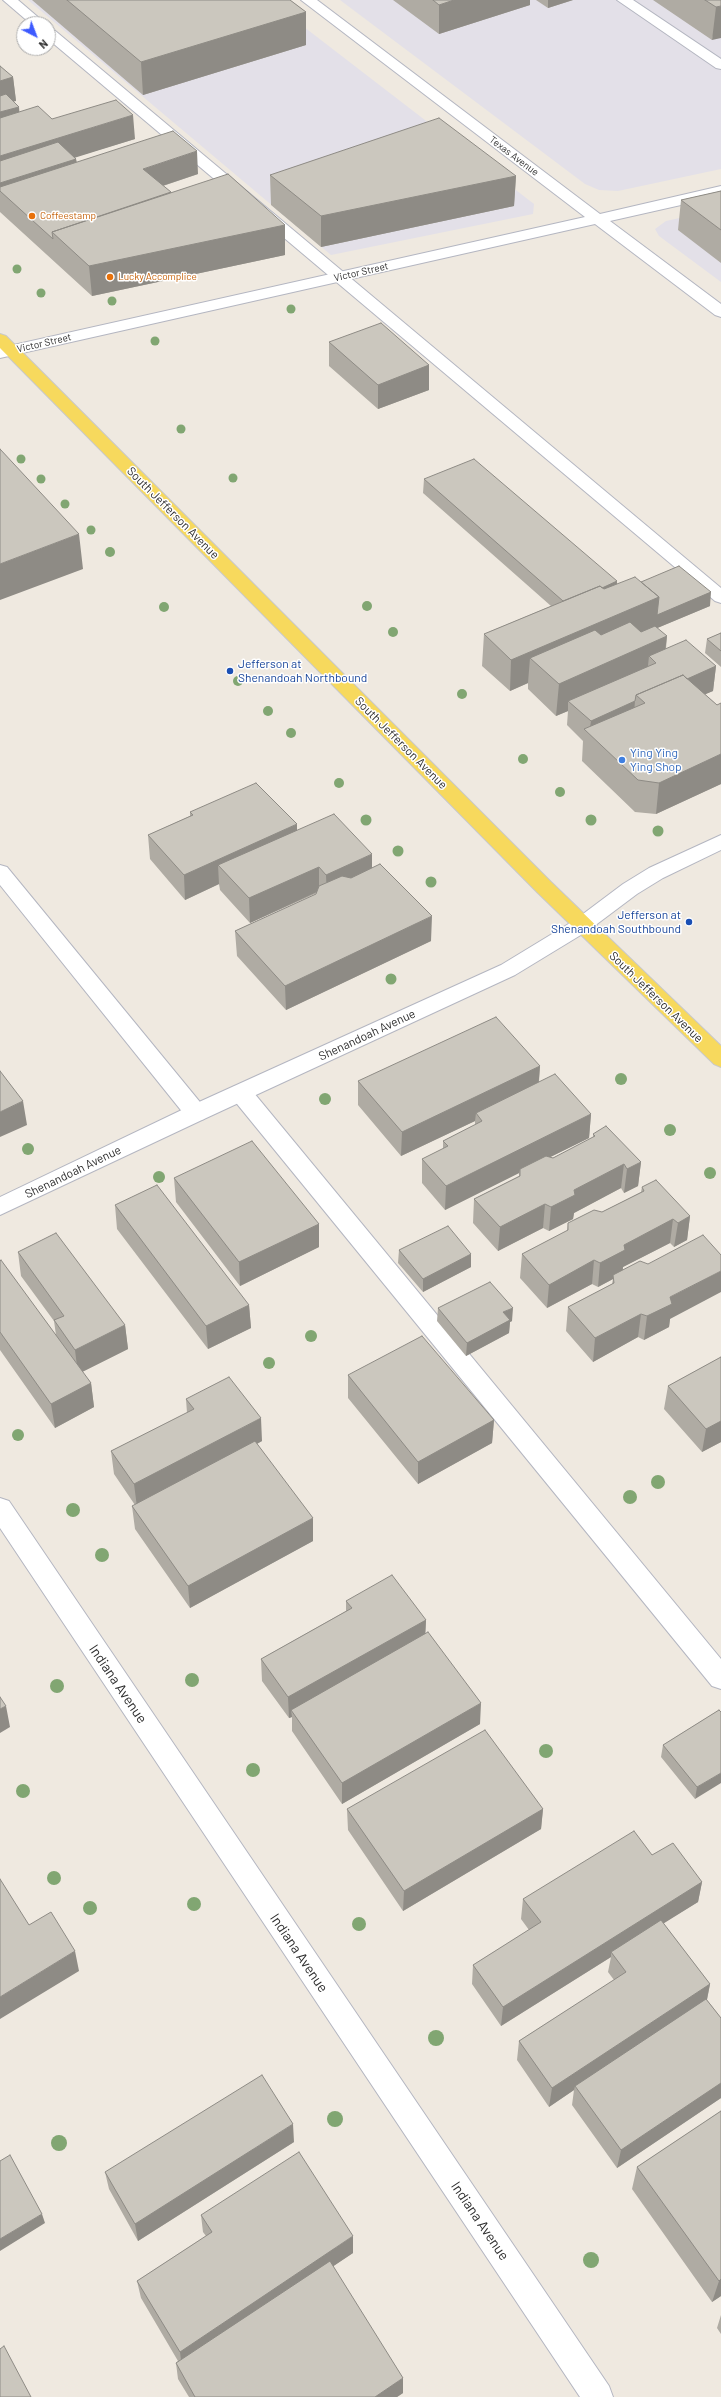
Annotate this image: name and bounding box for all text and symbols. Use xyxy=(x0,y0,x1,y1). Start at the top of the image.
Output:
north arrow xyxy=(16,16,56,56)
text: N xyxy=(37,37,51,52)
street label: Texas Avenue xyxy=(487,134,541,178)
place label: Coffeestamp xyxy=(40,210,96,222)
marker: Coffeestamp xyxy=(27,211,37,221)
street label: Victor Street xyxy=(333,260,389,284)
place label: Lucky Accomplice xyxy=(118,271,197,283)
marker: Lucky Accomplice xyxy=(105,272,115,282)
street label: Victor Street xyxy=(16,331,72,355)
street label: South Jefferson Avenue xyxy=(124,464,222,562)
place label: Jefferson at Shenandoah Northbound xyxy=(238,657,367,685)
marker: Jefferson at Shenandoah Northbound xyxy=(225,666,235,676)
street label: South Jefferson Avenue xyxy=(352,694,450,792)
place label: Ying Ying Ying Shop xyxy=(630,746,682,774)
marker: Ying Ying Ying Shop xyxy=(617,755,627,765)
place label: Jefferson at Shenandoah Southbound xyxy=(551,908,681,936)
marker: Jefferson at Shenandoah Southbound xyxy=(684,917,694,927)
street label: South Jefferson Avenue xyxy=(606,949,706,1045)
street label: Shenandoah Avenue xyxy=(316,1006,418,1064)
street label: Shenandoah Avenue xyxy=(23,1143,123,1201)
street label: Indiana Avenue xyxy=(85,1641,151,1727)
street label: Indiana Avenue xyxy=(266,1910,332,1996)
street label: Indiana Avenue xyxy=(447,2178,513,2264)

